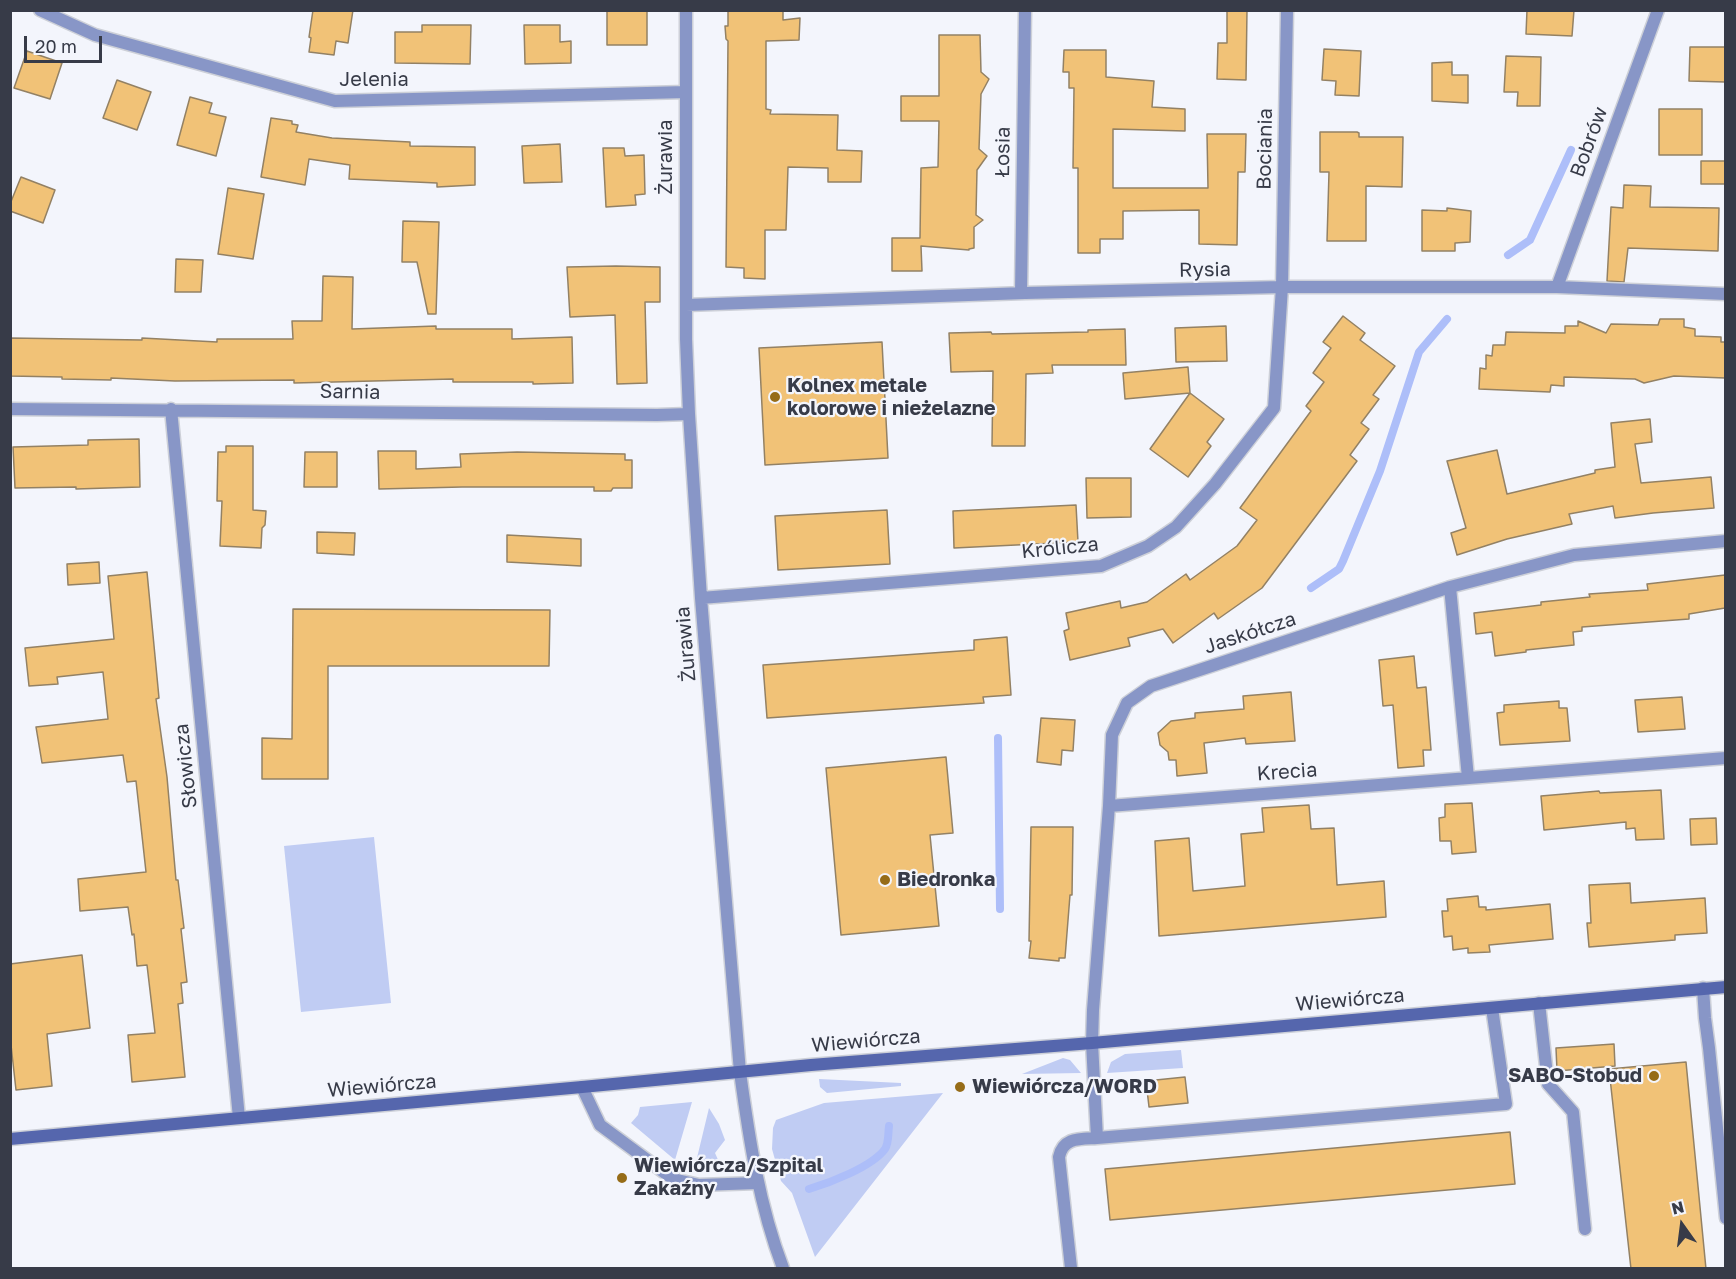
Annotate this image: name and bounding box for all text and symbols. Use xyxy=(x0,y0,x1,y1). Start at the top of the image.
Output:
scale bar xyxy=(27,24,105,62)
text: 20 m xyxy=(35,35,77,57)
street label: Jelenia xyxy=(339,68,409,92)
street label: Bobrów xyxy=(1565,103,1613,181)
street label: Bociania xyxy=(1252,108,1278,190)
street label: Żurawia xyxy=(654,119,678,195)
street label: Łosia xyxy=(991,126,1015,178)
street label: Rysia xyxy=(1179,258,1231,282)
place label: Kolnex metale kolorowe i nieżelazne xyxy=(787,374,996,421)
street label: Sarnia xyxy=(319,379,381,405)
marker: Kolnex metale kolorowe i nieżelazne xyxy=(768,390,782,404)
street label: Królicza xyxy=(1020,532,1100,564)
street label: Żurawia xyxy=(671,605,701,683)
street label: Jaskółcza xyxy=(1201,607,1299,659)
street label: Słowicza xyxy=(170,722,202,810)
street label: Krecia xyxy=(1256,758,1318,786)
place label: Biedronka xyxy=(897,868,995,892)
marker: Biedronka xyxy=(878,873,892,887)
street label: Wiewiórcza xyxy=(1294,983,1406,1017)
street label: Wiewiórcza xyxy=(810,1024,922,1058)
place label: SABO-Stobud xyxy=(1508,1064,1642,1088)
street label: Wiewiórcza xyxy=(326,1069,438,1103)
marker: SABO-Stobud xyxy=(1647,1069,1661,1083)
place label: Wiewiórcza/WORD xyxy=(972,1075,1157,1099)
marker: Wiewiórcza/WORD xyxy=(953,1080,967,1094)
place label: Wiewiórcza/Szpital Zakaźny xyxy=(634,1154,823,1201)
marker: Wiewiórcza/Szpital Zakaźny xyxy=(615,1171,629,1185)
north arrow xyxy=(1652,1195,1712,1255)
text: N xyxy=(1669,1196,1686,1219)

